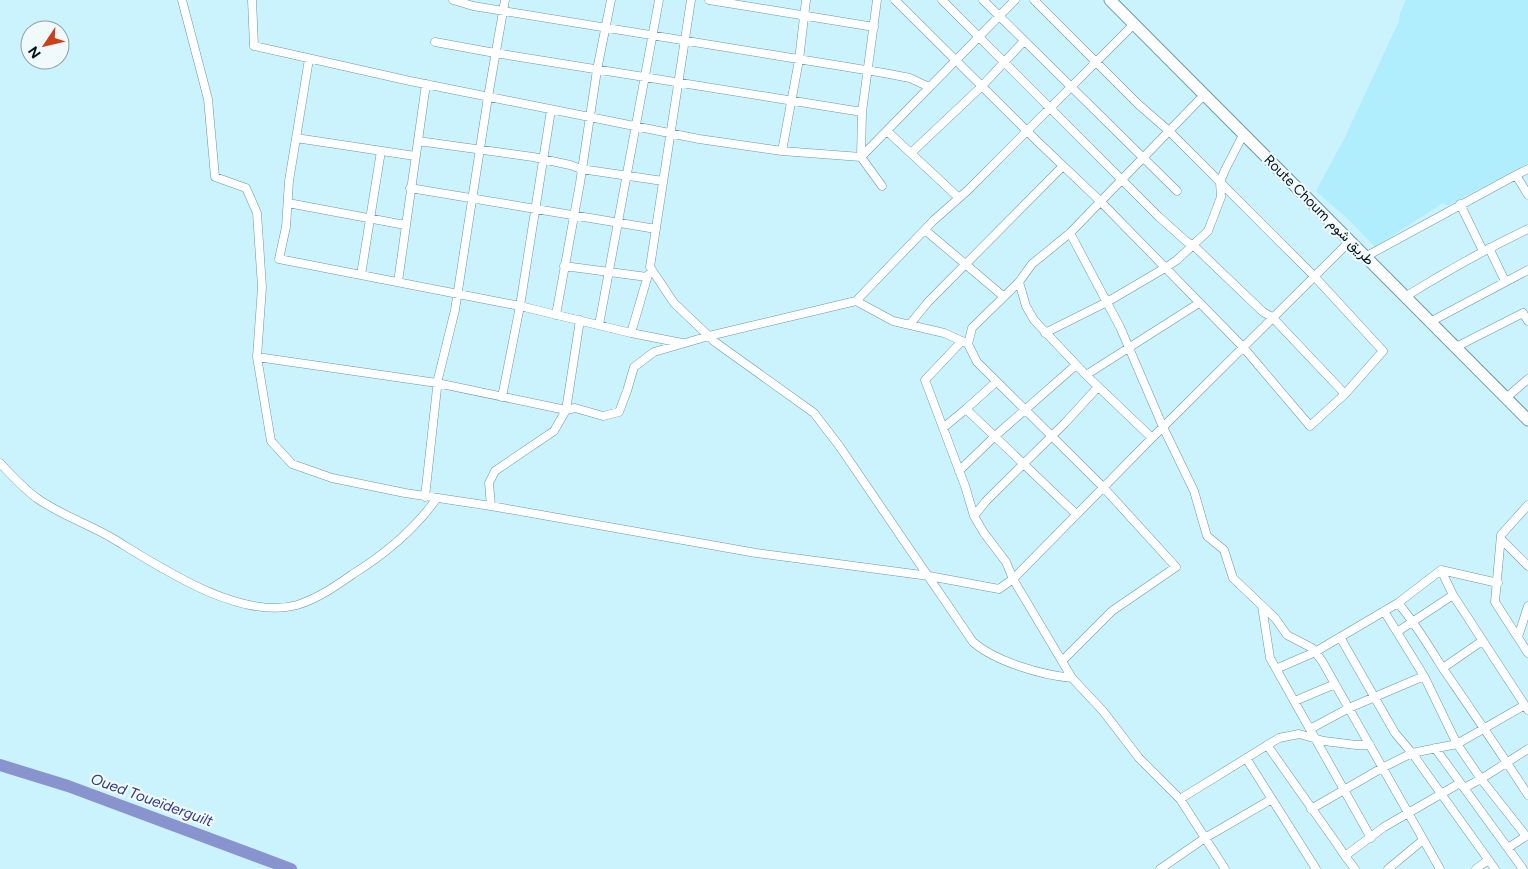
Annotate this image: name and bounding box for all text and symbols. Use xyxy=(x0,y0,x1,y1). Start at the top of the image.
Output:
north arrow xyxy=(20,20,70,70)
text: N xyxy=(25,43,45,61)
street label: Route Choum طريق شوم xyxy=(1260,151,1378,269)
water label: Oued Toueïderguilt xyxy=(88,770,216,831)

